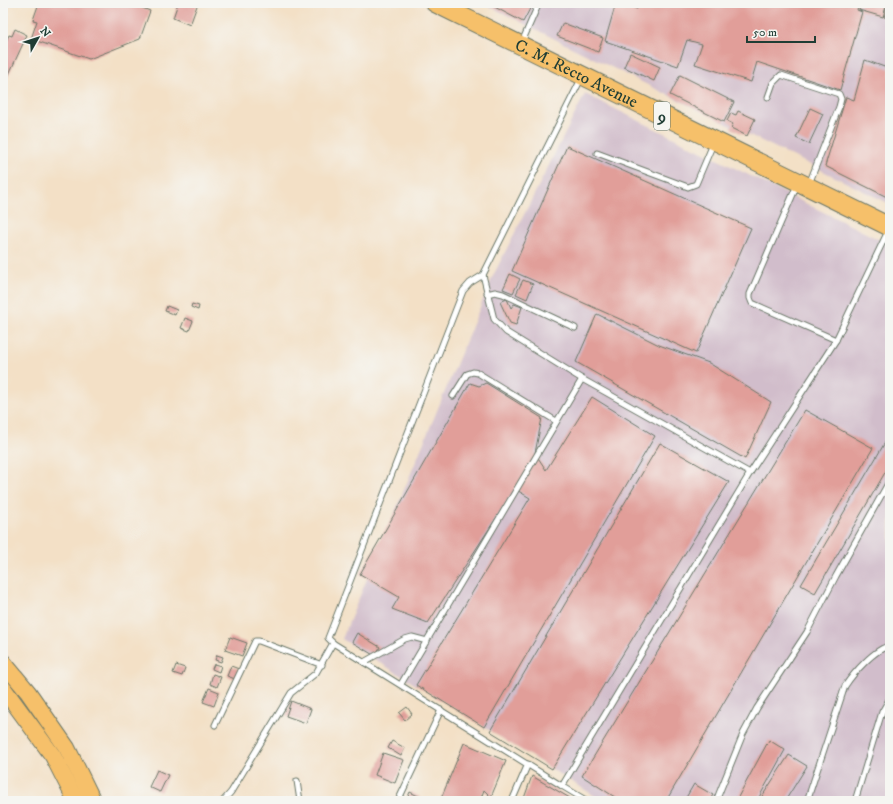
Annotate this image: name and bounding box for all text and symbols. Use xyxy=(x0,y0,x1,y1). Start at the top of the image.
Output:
north arrow xyxy=(18,18,58,58)
scale bar xyxy=(747,18,815,44)
text: N xyxy=(37,24,53,40)
text: 50 m xyxy=(753,25,777,40)
street label: C. M. Recto Avenue xyxy=(511,34,641,113)
road number: 9 xyxy=(654,102,670,130)

